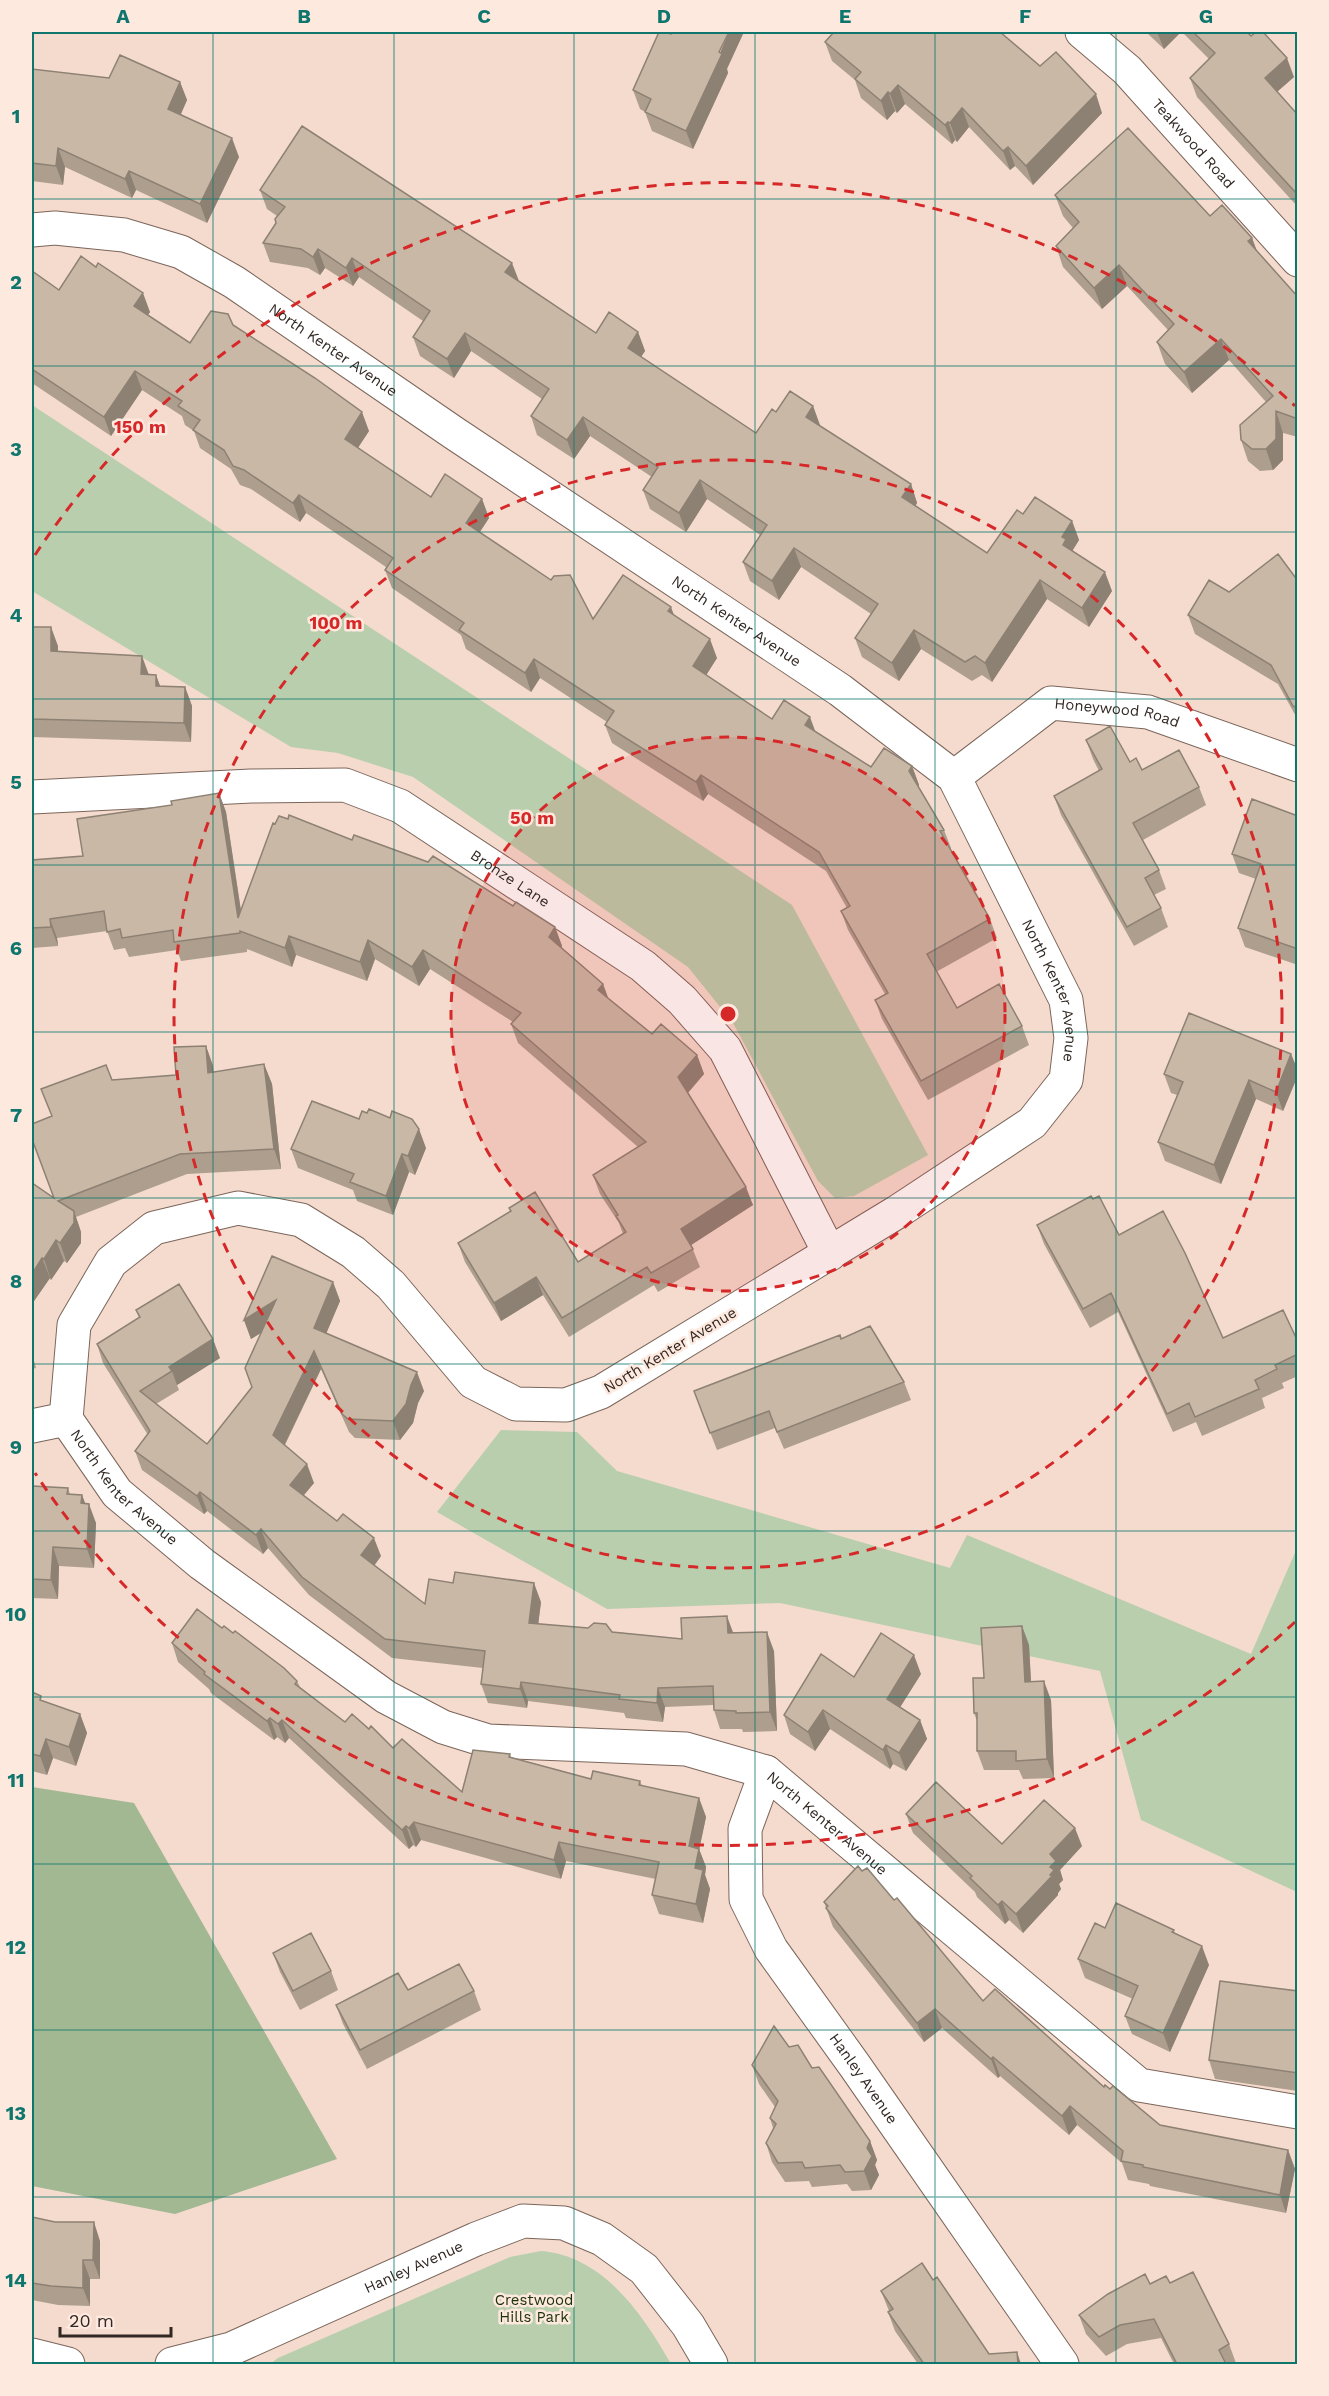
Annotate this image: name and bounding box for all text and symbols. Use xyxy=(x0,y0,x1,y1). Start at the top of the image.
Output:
text: A xyxy=(116,4,130,28)
text: B xyxy=(297,4,311,28)
text: C xyxy=(477,4,491,28)
text: D xyxy=(657,4,671,28)
text: E xyxy=(839,4,851,28)
text: F xyxy=(1019,4,1031,28)
text: G xyxy=(1199,4,1213,28)
street label: Teakwood Road xyxy=(1148,95,1238,192)
text: 1 xyxy=(12,104,20,128)
text: 2 xyxy=(10,270,22,294)
street label: North Kenter Avenue xyxy=(265,300,401,400)
text: 150 m xyxy=(114,416,166,437)
text: 3 xyxy=(10,437,22,461)
street label: North Kenter Avenue xyxy=(668,572,805,671)
text: 4 xyxy=(10,603,23,627)
text: 100 m xyxy=(309,612,363,633)
street label: Honeywood Road xyxy=(1054,694,1182,731)
text: 5 xyxy=(10,770,22,794)
text: 50 m xyxy=(510,807,554,828)
street label: Bronze Lane xyxy=(467,846,553,911)
street label: North Kenter Avenue xyxy=(1018,916,1080,1063)
text: 6 xyxy=(10,936,22,960)
centre of rings xyxy=(718,1004,738,1024)
text: 7 xyxy=(10,1103,22,1127)
text: 8 xyxy=(10,1269,22,1293)
street label: North Kenter Avenue xyxy=(600,1303,740,1397)
street label: North Kenter Avenue xyxy=(67,1426,181,1549)
text: 9 xyxy=(10,1435,22,1459)
text: 10 xyxy=(5,1602,27,1626)
text: 11 xyxy=(7,1768,25,1792)
street label: North Kenter Avenue xyxy=(763,1768,891,1879)
text: 12 xyxy=(6,1935,26,1959)
street label: Hanley Avenue xyxy=(826,2030,902,2127)
text: 13 xyxy=(6,2101,26,2125)
street label: Hanley Avenue xyxy=(361,2237,466,2297)
text: 14 xyxy=(5,2268,27,2292)
park label: Crestwood Hills Park xyxy=(495,2291,573,2326)
scale bar xyxy=(60,2300,171,2338)
text: 20 m xyxy=(69,2310,114,2331)

